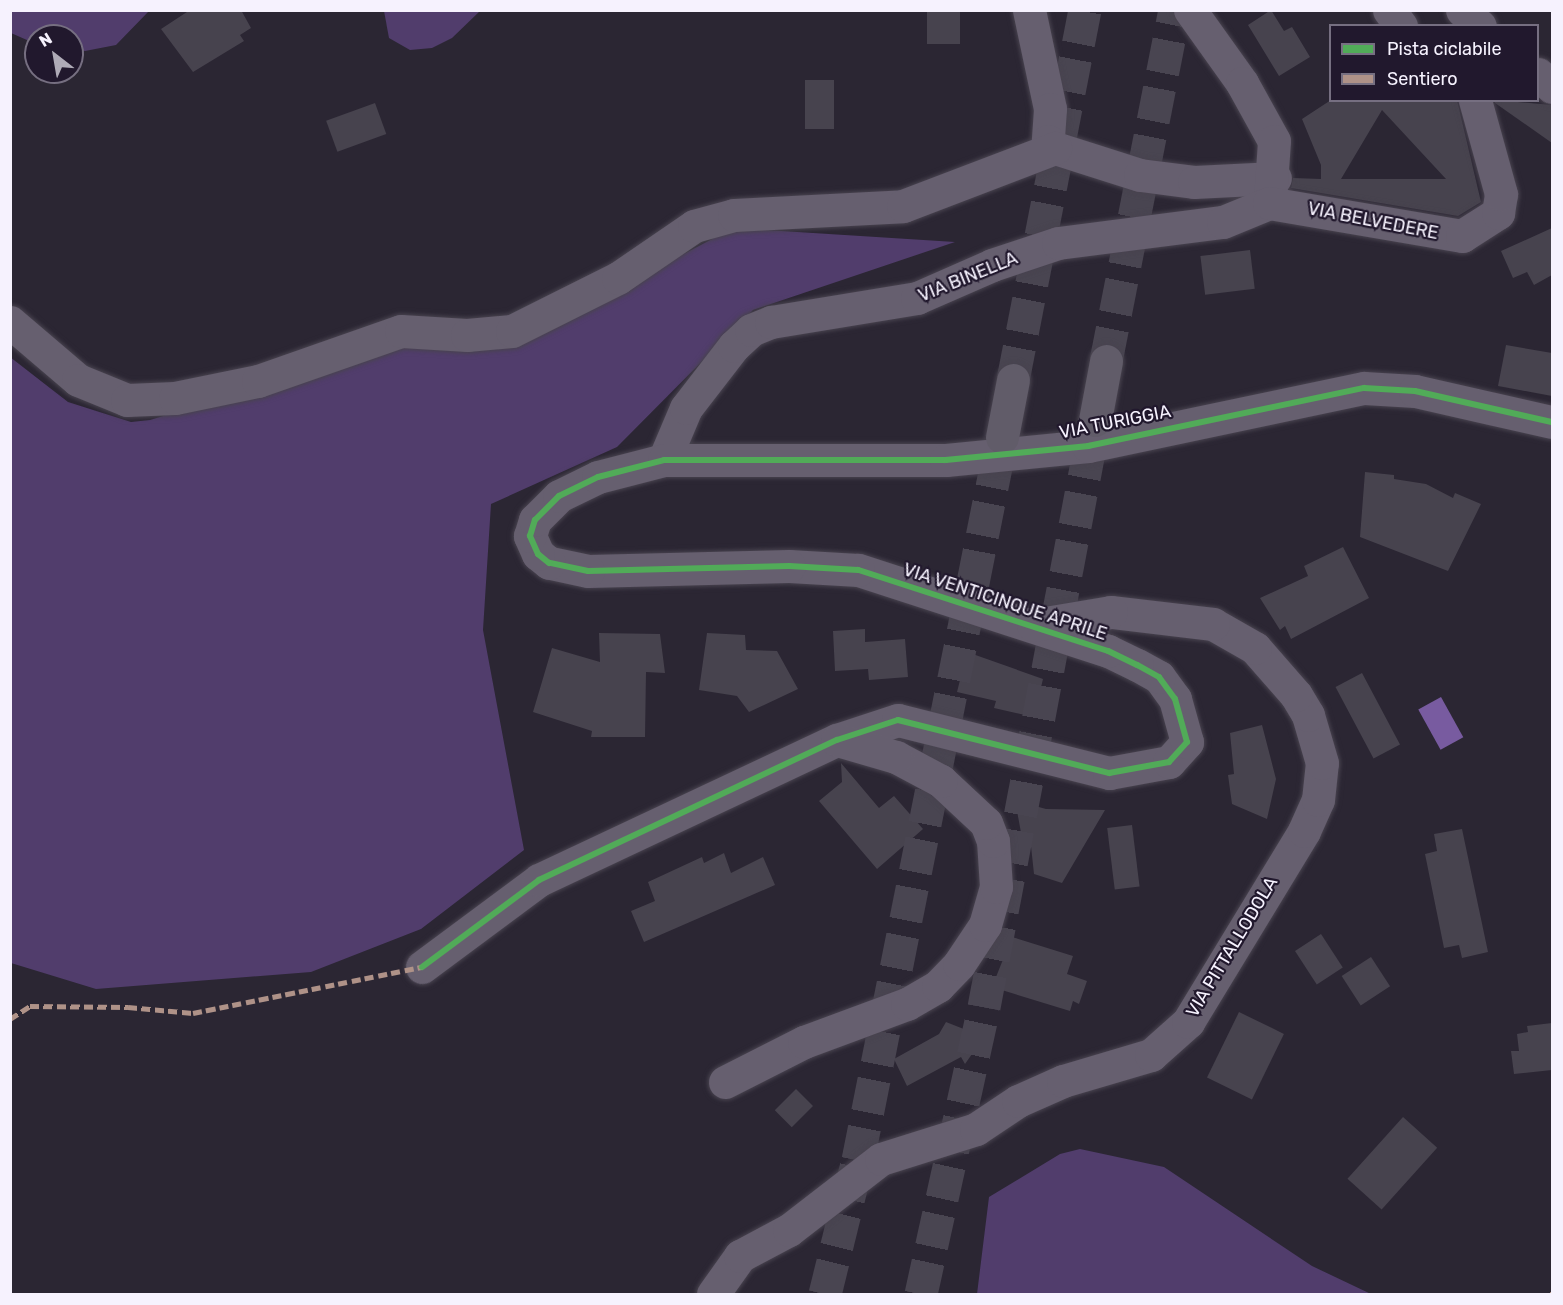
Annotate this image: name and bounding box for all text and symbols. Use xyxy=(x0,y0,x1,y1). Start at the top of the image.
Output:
north arrow xyxy=(24,24,84,84)
legend xyxy=(1329,24,1539,102)
text: N xyxy=(36,29,55,51)
text: Pista ciclabile xyxy=(1387,38,1502,60)
text: Sentiero xyxy=(1387,68,1458,90)
street label: VIA BELVEDERE xyxy=(1306,198,1440,244)
street label: VIA BINELLA xyxy=(915,247,1021,307)
street label: VIA TURIGGIA xyxy=(1057,400,1173,444)
street label: VIA VENTICINQUE APRILE xyxy=(900,559,1110,645)
street label: VIA PITTALLODOLA xyxy=(1181,873,1283,1021)

